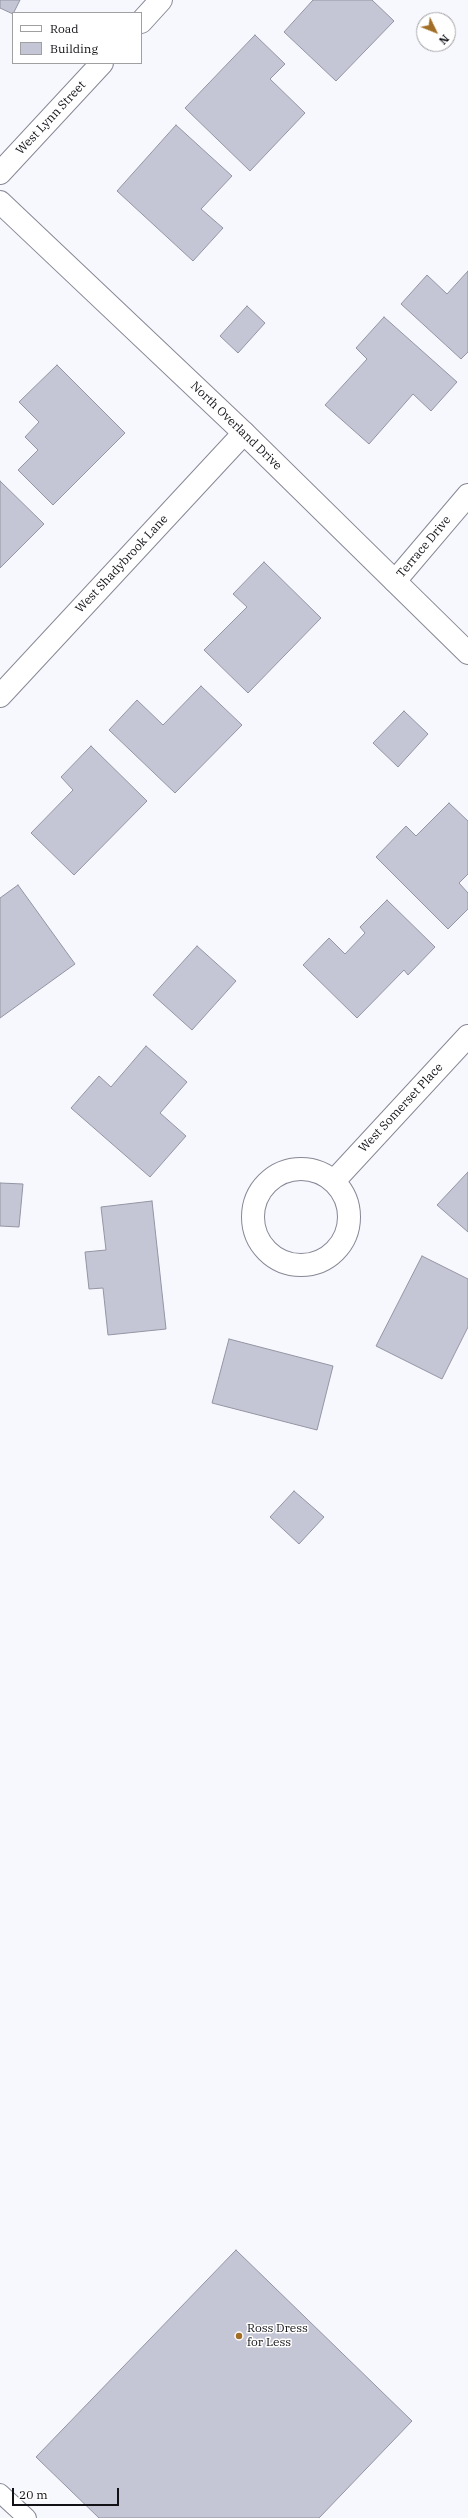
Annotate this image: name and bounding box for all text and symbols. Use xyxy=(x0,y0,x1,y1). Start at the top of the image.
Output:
legend xyxy=(12,12,142,64)
north arrow xyxy=(416,12,456,52)
text: Road xyxy=(50,21,79,36)
text: N xyxy=(436,32,452,47)
text: Building xyxy=(50,41,98,56)
street label: West Lynn Street xyxy=(13,78,89,158)
street label: North Overland Drive xyxy=(188,379,284,473)
street label: West Shadybrook Lane xyxy=(73,512,171,616)
street label: Terrace Drive xyxy=(394,513,454,581)
street label: West Somerset Place xyxy=(356,1060,446,1156)
place label: Ross Dress for Less xyxy=(247,2322,308,2350)
marker: Ross Dress for Less xyxy=(234,2331,244,2341)
scale bar xyxy=(14,2480,121,2506)
text: 20 m xyxy=(19,2487,48,2502)

